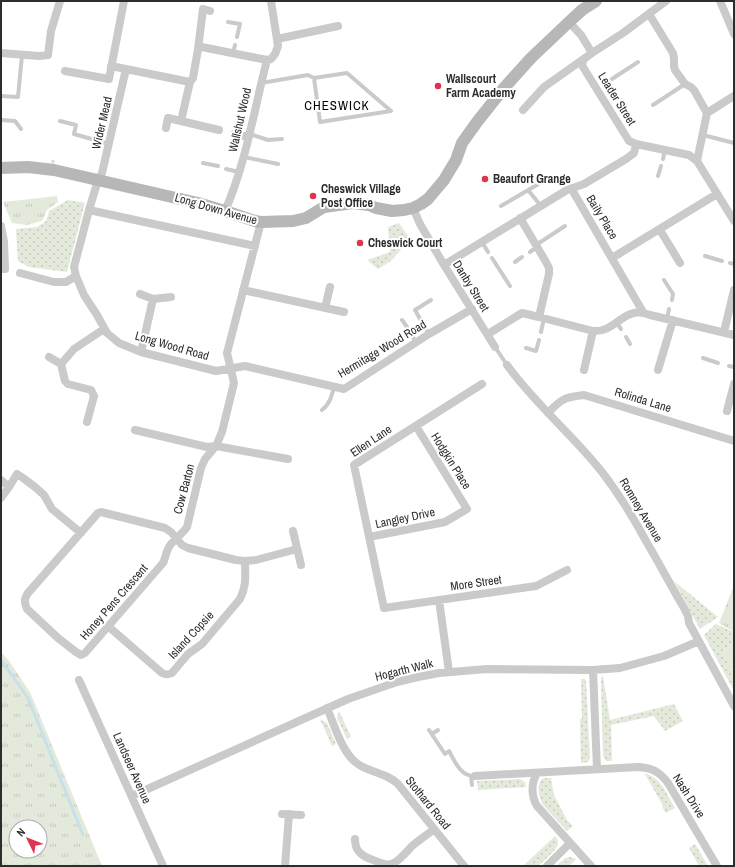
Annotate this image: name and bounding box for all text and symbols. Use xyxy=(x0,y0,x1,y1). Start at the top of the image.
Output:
street label: Leader Street xyxy=(594,69,640,129)
place label: Wallscourt Farm Academy xyxy=(446,71,516,101)
marker: Wallscourt Farm Academy xyxy=(433,81,443,91)
street label: Wallshut Wood xyxy=(225,86,255,154)
street label: Wider Mead xyxy=(88,95,116,151)
district label: CHESWICK xyxy=(304,97,370,114)
place label: Beaufort Grange xyxy=(493,171,571,187)
marker: Beaufort Grange xyxy=(480,174,490,184)
place label: Cheswick Village Post Office xyxy=(321,181,401,211)
street label: Long Down Avenue xyxy=(173,190,259,228)
marker: Cheswick Village Post Office xyxy=(308,191,318,201)
street label: Baily Place xyxy=(582,192,622,242)
place label: Cheswick Court xyxy=(368,235,443,251)
marker: Cheswick Court xyxy=(355,238,365,248)
street label: Danby Street xyxy=(449,257,493,315)
street label: Hermitage Wood Road xyxy=(335,316,429,382)
street label: Long Wood Road xyxy=(133,328,211,364)
street label: Rolinda Lane xyxy=(613,384,673,416)
street label: Ellen Lane xyxy=(347,421,395,461)
street label: Hodgkin Place xyxy=(427,430,475,492)
street label: Cow Barton xyxy=(170,462,198,516)
street label: Romney Avenue xyxy=(616,475,666,545)
street label: Langley Drive xyxy=(374,504,436,532)
street label: Honey Pens Crescent xyxy=(77,560,152,643)
street label: More Street xyxy=(449,571,503,595)
street label: Island Copsie xyxy=(165,608,217,662)
street label: Hogarth Walk xyxy=(373,655,435,685)
street label: Landseer Avenue xyxy=(109,730,155,806)
street label: Nash Drive xyxy=(669,771,709,821)
street label: Stothard Road xyxy=(402,773,454,833)
north arrow xyxy=(8,819,48,859)
text: N xyxy=(13,825,28,839)

